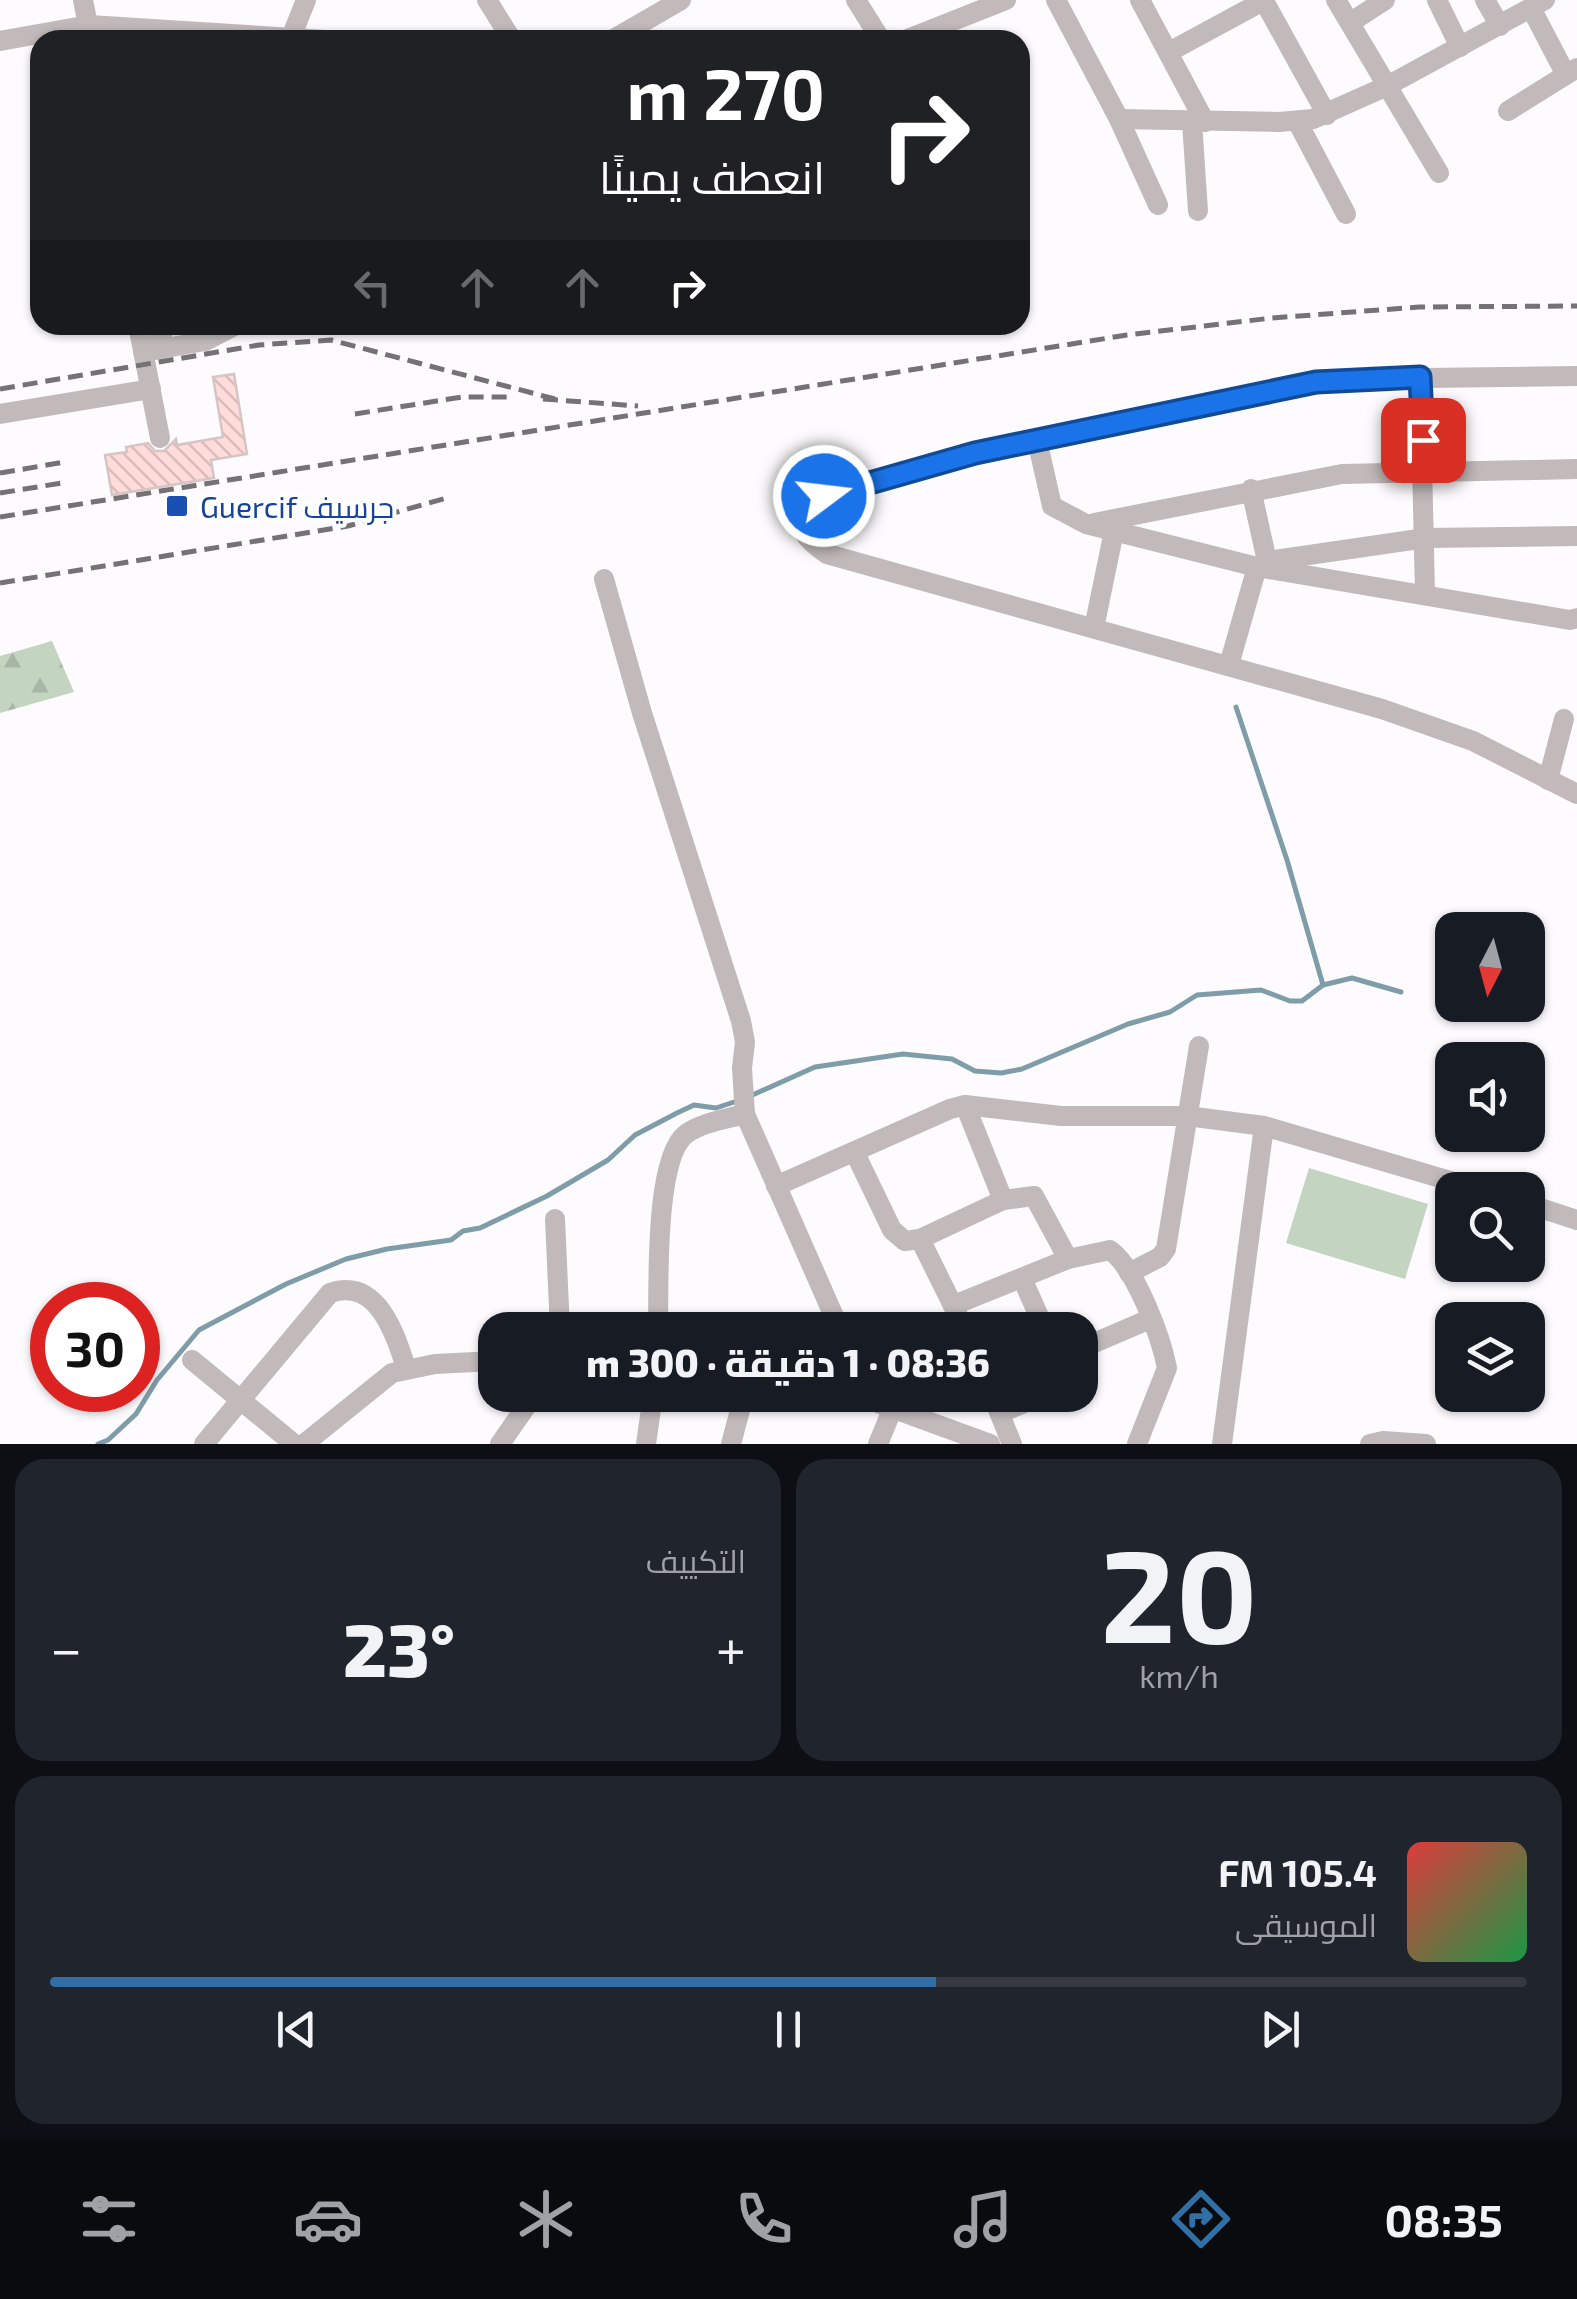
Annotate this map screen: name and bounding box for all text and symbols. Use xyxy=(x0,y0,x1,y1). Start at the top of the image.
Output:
text: 270 m xyxy=(626,50,825,134)
icon: right xyxy=(860,70,990,200)
text: انعطف يمينًا xyxy=(599,149,825,203)
icon: left xyxy=(345,260,400,315)
icon: ahead xyxy=(450,260,505,315)
icon: ahead xyxy=(555,260,610,315)
icon: right xyxy=(660,260,715,315)
pin xyxy=(1381,398,1466,483)
icon: arrive xyxy=(1396,413,1451,468)
position arrow xyxy=(772,444,876,548)
place label: Guercif جرسيف xyxy=(200,488,394,525)
marker: Guercif جرسيف xyxy=(164,493,190,519)
north arrow xyxy=(1435,912,1545,1022)
map controls xyxy=(1435,912,1545,1412)
button: sound xyxy=(1435,1042,1545,1152)
button: search xyxy=(1435,1172,1545,1282)
speed limit sign: 30 xyxy=(30,1282,160,1412)
button: layers xyxy=(1435,1302,1545,1412)
text: 08:36 · 1 دقيقة · 300 m xyxy=(586,1339,990,1385)
text: 20 xyxy=(1100,1513,1258,1669)
text: التكييف xyxy=(646,1541,746,1579)
text: 23° xyxy=(343,1602,455,1692)
text: − xyxy=(50,1614,82,1680)
text: + xyxy=(716,1614,746,1680)
text: km/h xyxy=(1139,1656,1219,1694)
text: 105.4 FM xyxy=(1218,1849,1377,1895)
text: الموسيقى xyxy=(1235,1905,1377,1943)
icon: previous xyxy=(269,2002,324,2057)
icon: pause xyxy=(761,2002,816,2057)
icon: next xyxy=(1253,2002,1308,2057)
icon: filters xyxy=(74,2184,144,2254)
icon: car xyxy=(293,2184,363,2254)
icon: climate xyxy=(511,2184,581,2254)
icon: phone xyxy=(729,2184,799,2254)
icon: music xyxy=(948,2184,1018,2254)
icon: directions xyxy=(1166,2184,1236,2254)
text: 08:35 xyxy=(1384,2192,1503,2246)

